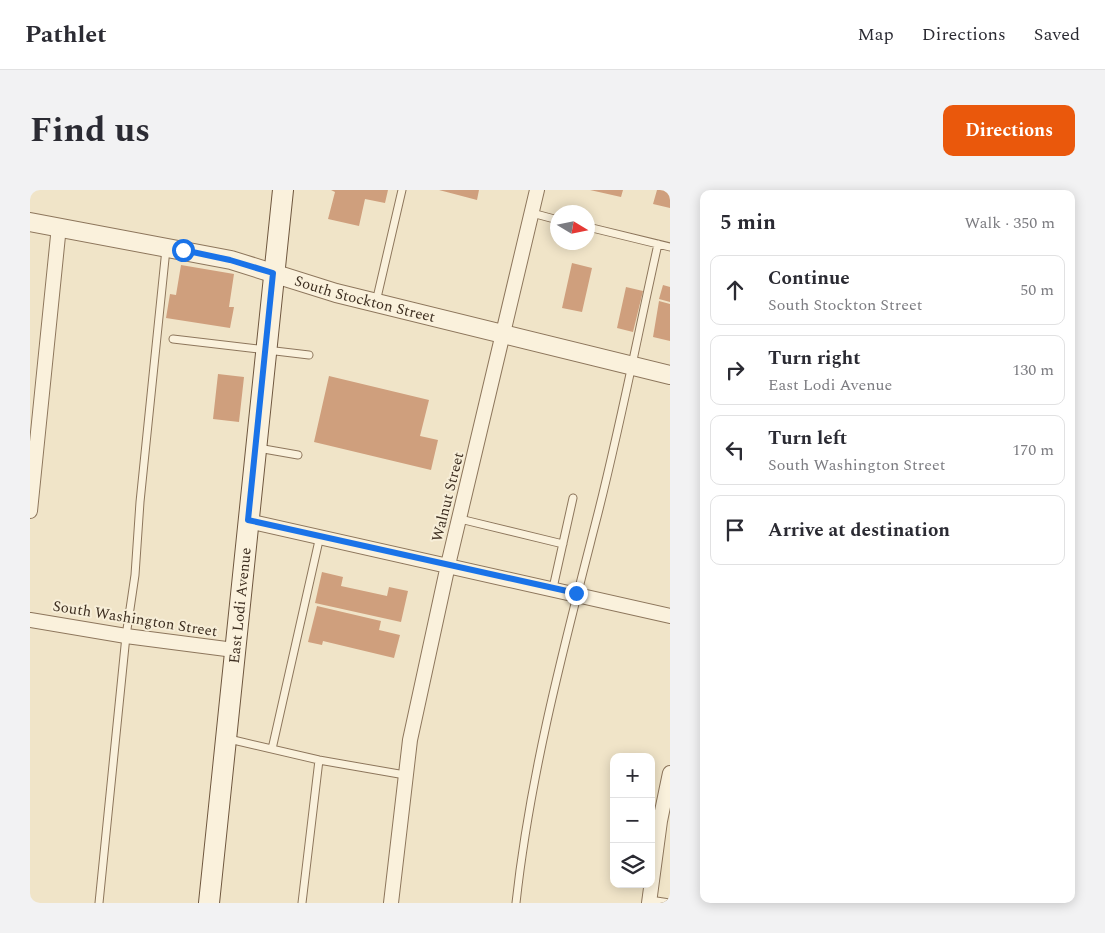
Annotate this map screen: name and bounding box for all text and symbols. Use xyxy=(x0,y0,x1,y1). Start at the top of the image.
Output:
text: Pathlet xyxy=(25,17,107,53)
text: Map xyxy=(858,21,894,48)
text: Directions xyxy=(922,21,1006,48)
text: Saved xyxy=(1034,21,1080,48)
text: Find us xyxy=(30,104,150,157)
button: Directions xyxy=(943,105,1075,156)
north arrow xyxy=(550,205,595,250)
text: 5 min xyxy=(720,207,776,239)
text: Walk · 350 m xyxy=(964,211,1055,235)
route start xyxy=(172,239,195,262)
text: Continue xyxy=(768,264,850,293)
street label: South Stockton Street xyxy=(291,269,438,328)
icon: ahead xyxy=(721,276,749,304)
text: 50 m xyxy=(1020,278,1054,302)
text: South Stockton Street xyxy=(768,293,922,317)
text: Turn right xyxy=(768,344,861,373)
icon: right xyxy=(721,356,749,384)
text: 130 m xyxy=(1012,358,1054,382)
text: East Lodi Avenue xyxy=(768,373,892,397)
text: Turn left xyxy=(768,424,847,453)
icon: left xyxy=(721,436,749,464)
text: 170 m xyxy=(1012,438,1054,462)
street label: Walnut Street xyxy=(426,450,470,544)
text: South Washington Street xyxy=(768,453,945,477)
icon: arrive xyxy=(721,516,749,544)
text: Arrive at destination xyxy=(768,516,950,545)
street label: East Lodi Avenue xyxy=(222,546,257,665)
route end xyxy=(565,582,588,605)
street label: South Washington Street xyxy=(51,595,219,643)
map controls xyxy=(610,753,655,888)
button: + xyxy=(610,753,655,798)
button: − xyxy=(610,798,655,843)
button: layers xyxy=(610,843,655,888)

